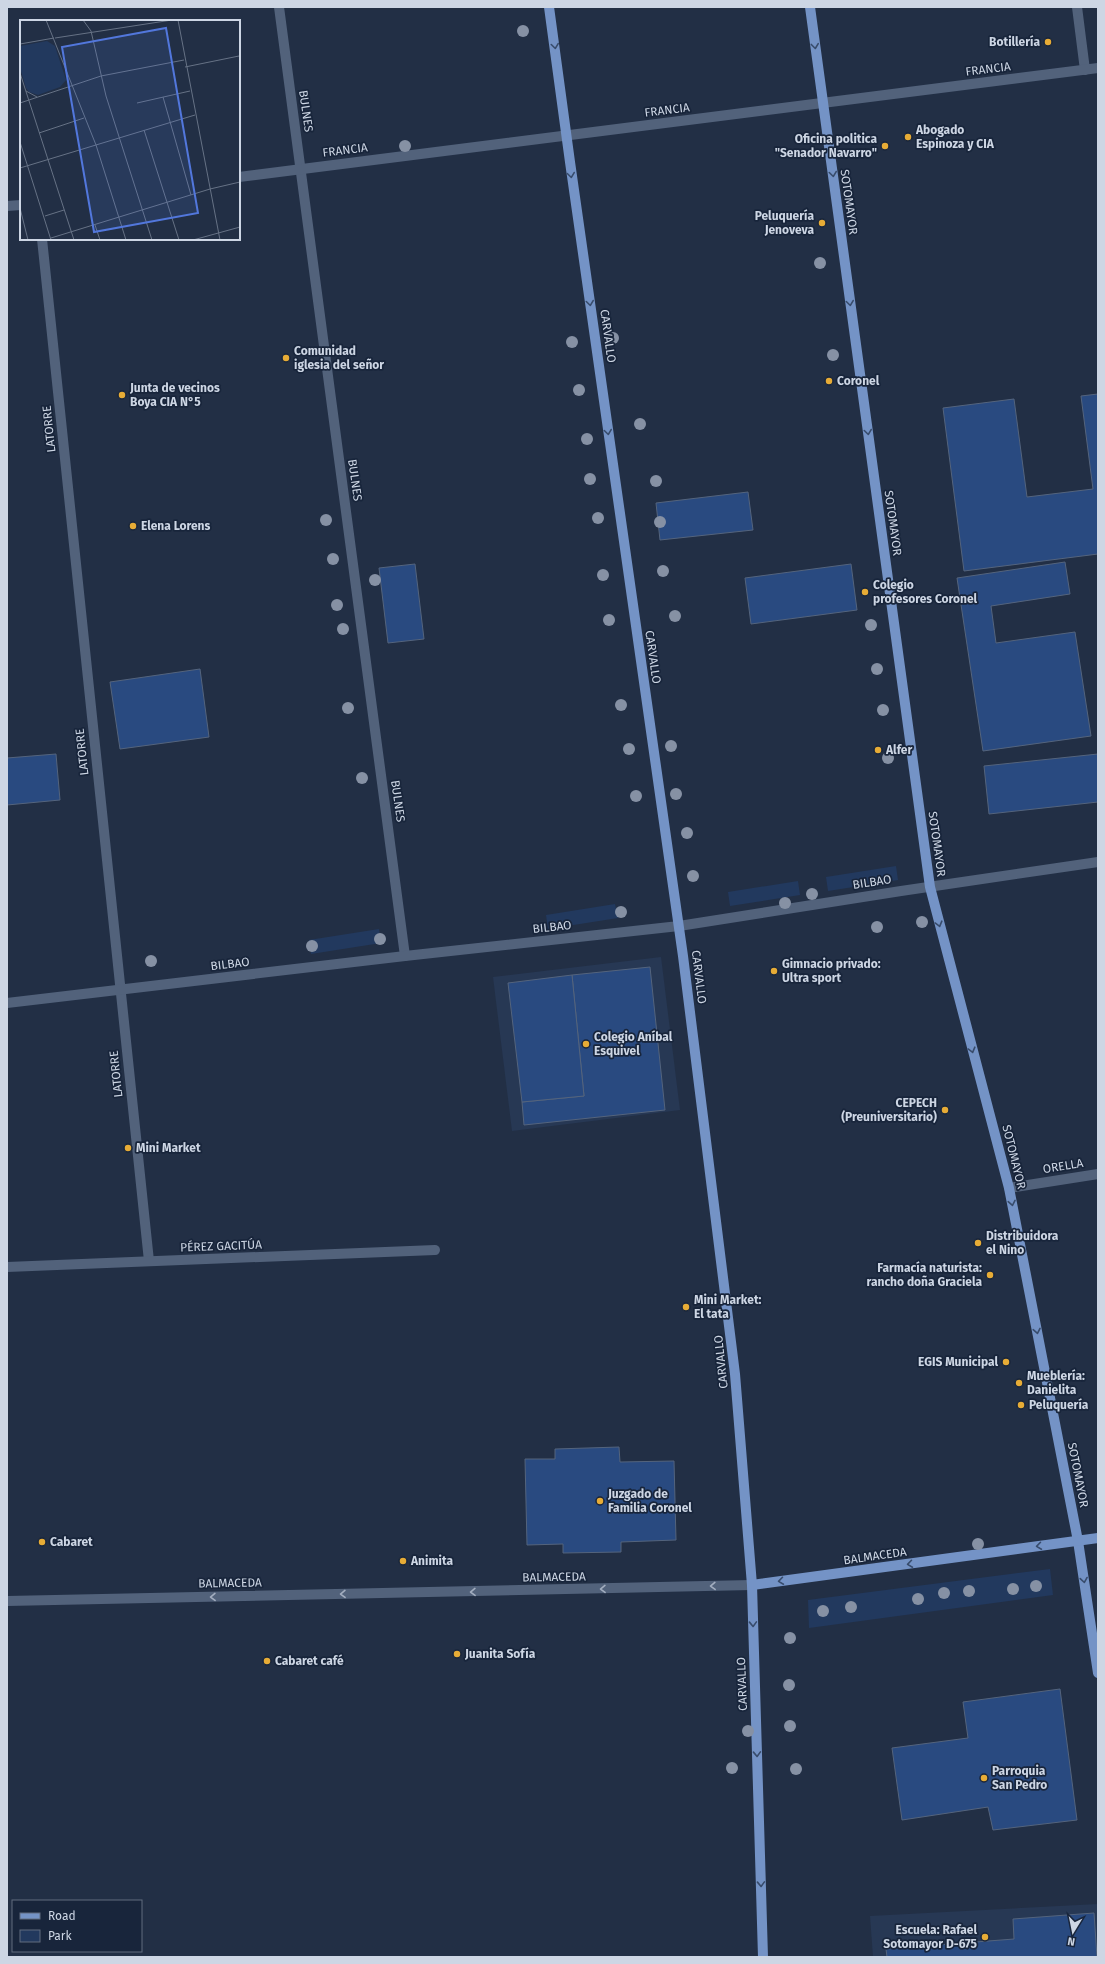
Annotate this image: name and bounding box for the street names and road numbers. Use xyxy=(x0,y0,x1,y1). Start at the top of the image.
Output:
street label: FRANCIA xyxy=(965,59,1011,79)
street label: BULNES xyxy=(296,89,316,133)
street label: FRANCIA xyxy=(644,100,690,120)
street label: FRANCIA xyxy=(322,140,368,160)
street label: SOTOMAYOR xyxy=(837,168,861,236)
street label: CARVALLO xyxy=(597,308,619,364)
street label: LATORRE xyxy=(40,405,58,453)
street label: BULNES xyxy=(345,458,365,502)
street label: SOTOMAYOR xyxy=(881,489,905,557)
street label: CARVALLO xyxy=(642,629,664,685)
street label: LATORRE xyxy=(73,728,91,776)
street label: BULNES xyxy=(388,779,408,823)
street label: SOTOMAYOR xyxy=(925,810,949,878)
street label: BILBAO xyxy=(852,872,892,892)
street label: BILBAO xyxy=(532,918,572,936)
street label: CARVALLO xyxy=(689,949,709,1005)
street label: BILBAO xyxy=(210,955,250,973)
street label: LATORRE xyxy=(107,1050,125,1098)
street label: SOTOMAYOR xyxy=(999,1123,1029,1191)
street label: ORELLA xyxy=(1042,1156,1084,1176)
street label: PÉREZ GACITÚA xyxy=(180,1237,262,1254)
street label: CARVALLO xyxy=(711,1334,731,1390)
street label: SOTOMAYOR xyxy=(1065,1441,1091,1509)
street label: BALMACEDA xyxy=(842,1545,908,1567)
street label: BALMACEDA xyxy=(522,1569,586,1585)
street label: BALMACEDA xyxy=(198,1575,262,1591)
street label: CARVALLO xyxy=(734,1657,750,1711)

